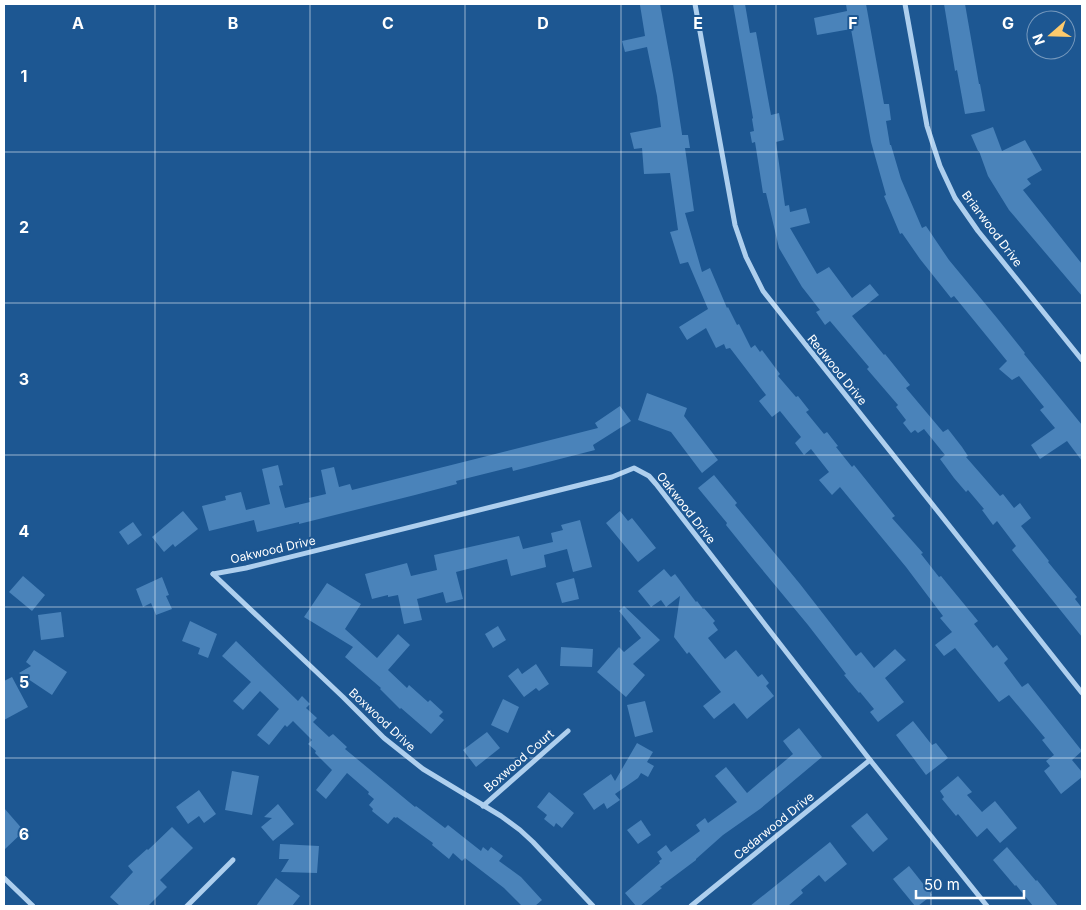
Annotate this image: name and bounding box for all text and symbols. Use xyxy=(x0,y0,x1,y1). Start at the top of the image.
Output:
north arrow xyxy=(1026,10,1076,60)
text: A xyxy=(72,13,84,33)
text: B xyxy=(228,13,238,33)
text: C xyxy=(382,13,394,33)
text: D xyxy=(537,13,549,33)
text: E xyxy=(693,13,703,33)
text: F xyxy=(848,13,858,33)
text: G xyxy=(1002,13,1014,33)
text: N xyxy=(1029,32,1048,48)
text: 1 xyxy=(21,66,27,86)
street label: Briarwood Drive xyxy=(959,188,1026,270)
text: 2 xyxy=(19,217,29,237)
street label: Redwood Drive xyxy=(804,331,870,408)
text: 3 xyxy=(19,369,29,389)
street label: Oakwood Drive xyxy=(654,469,719,547)
text: 4 xyxy=(19,521,30,541)
street label: Oakwood Drive xyxy=(229,532,317,567)
text: 5 xyxy=(19,672,29,692)
street label: Boxwood Drive xyxy=(346,685,419,754)
street label: Boxwood Court xyxy=(481,726,557,795)
street label: Cedarwood Drive xyxy=(731,789,817,863)
text: 6 xyxy=(19,824,29,844)
scale bar xyxy=(916,868,1024,900)
text: 50 m xyxy=(924,875,960,894)

